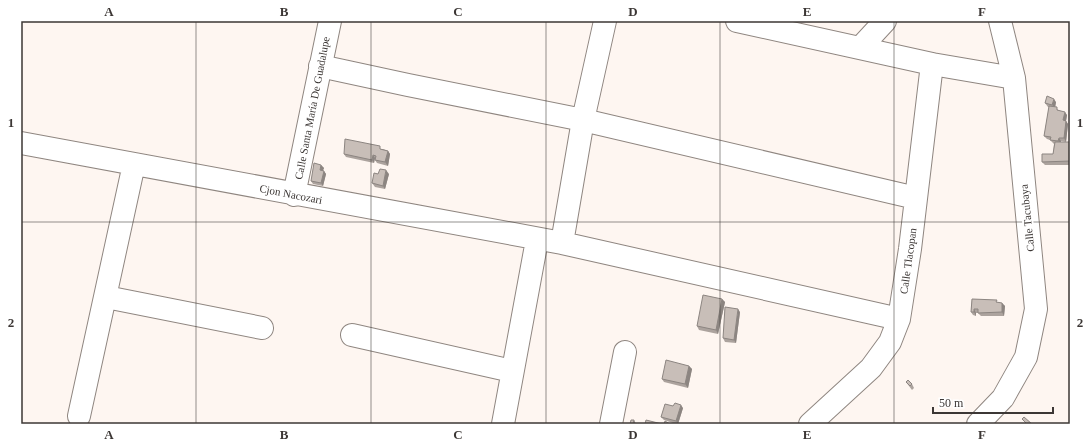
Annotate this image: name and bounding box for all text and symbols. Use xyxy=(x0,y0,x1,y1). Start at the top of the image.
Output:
text: A xyxy=(104,4,114,19)
text: B xyxy=(280,4,289,19)
text: C xyxy=(453,4,463,19)
text: D xyxy=(628,4,638,19)
text: E xyxy=(803,4,811,19)
text: F xyxy=(978,4,986,19)
street label: Calle Santa María De Guadalupe xyxy=(292,35,332,181)
text: 1 xyxy=(8,115,14,130)
text: 1 xyxy=(1077,115,1083,130)
street label: Cjon Nacozari xyxy=(259,182,323,206)
street label: Calle Tacubaya xyxy=(1017,184,1037,252)
street label: Calle Tlacopan xyxy=(897,227,919,295)
text: 2 xyxy=(8,315,14,330)
text: 2 xyxy=(1077,315,1083,330)
scale bar xyxy=(933,389,1053,415)
text: 50 m xyxy=(939,396,964,410)
text: A xyxy=(104,427,114,442)
text: B xyxy=(280,427,289,442)
text: C xyxy=(453,427,463,442)
text: D xyxy=(628,427,638,442)
text: E xyxy=(803,427,811,442)
text: F xyxy=(978,427,986,442)

